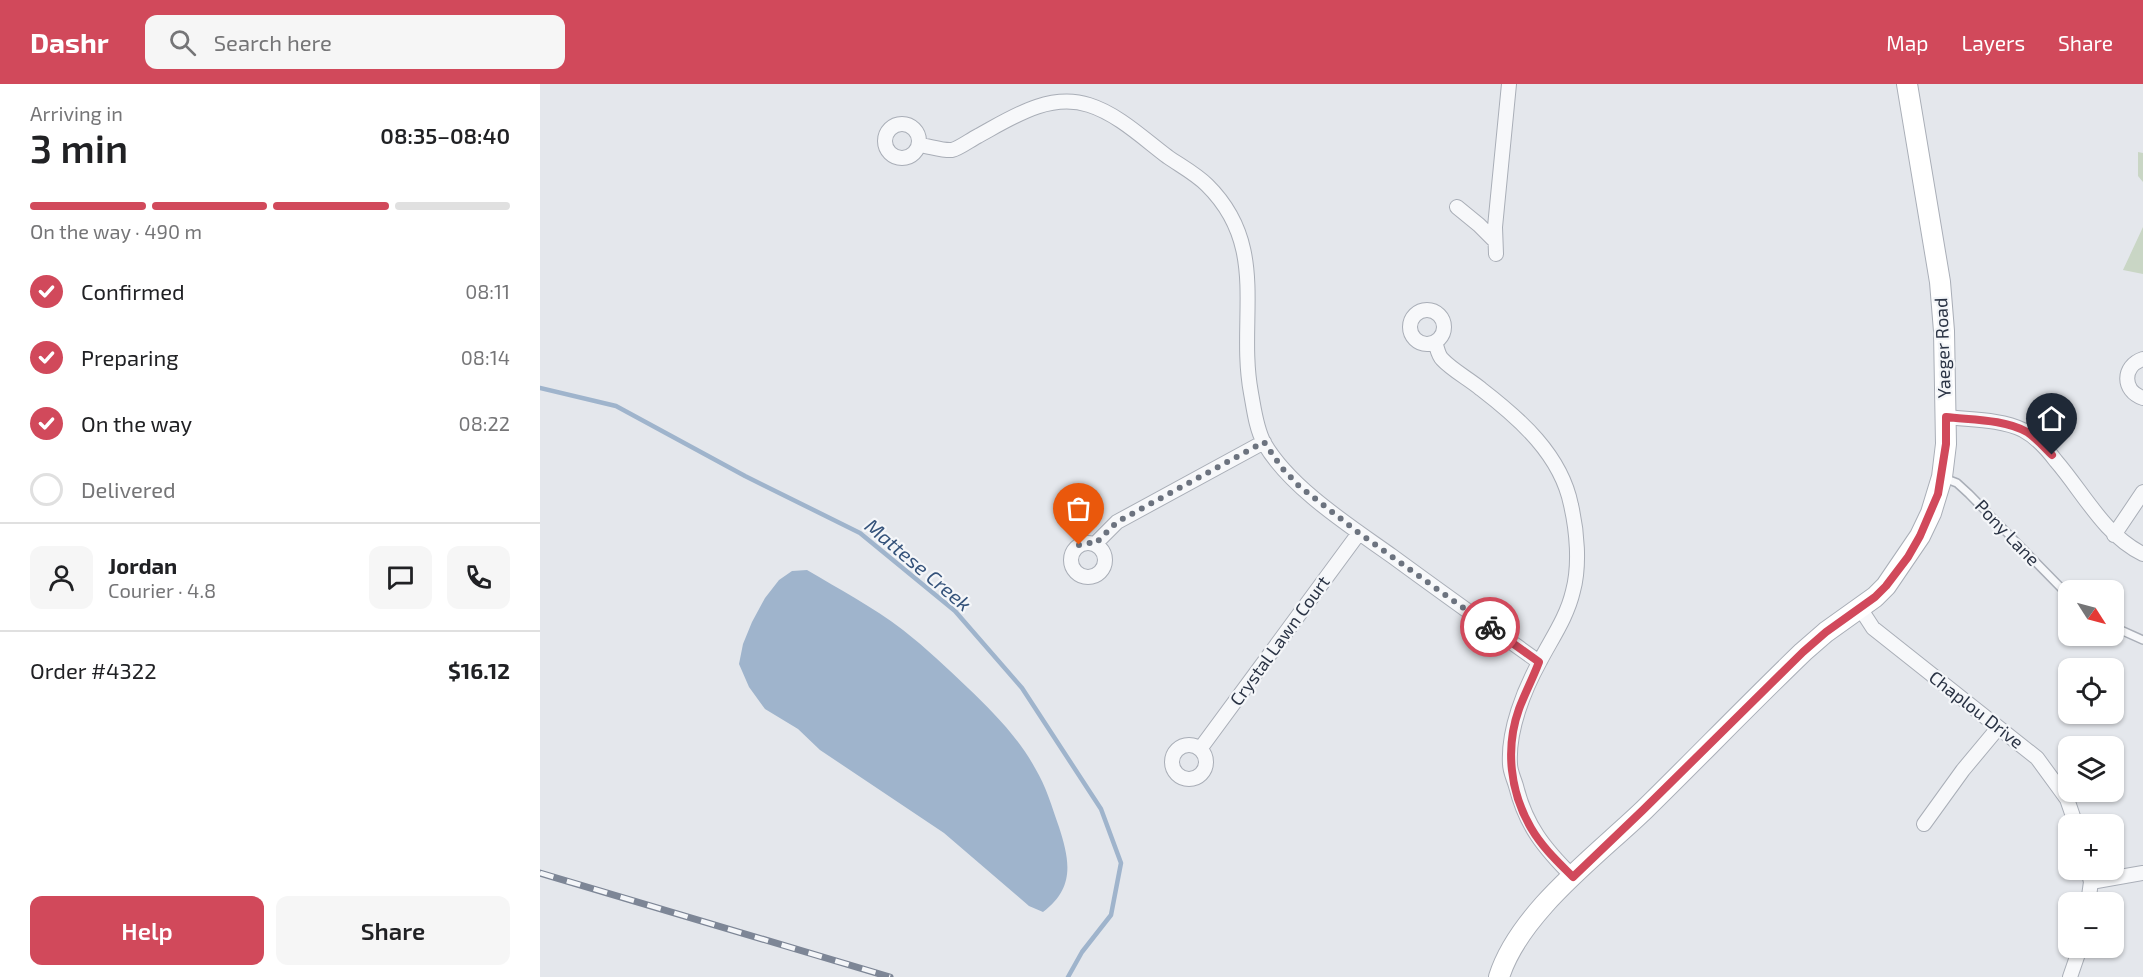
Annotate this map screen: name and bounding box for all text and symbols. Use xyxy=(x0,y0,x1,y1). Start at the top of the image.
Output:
search box xyxy=(145,15,565,69)
text: Dashr xyxy=(30,25,109,59)
icon: search xyxy=(166,26,199,59)
text: Search here xyxy=(214,29,332,55)
text: Map xyxy=(1886,30,1928,55)
text: Layers xyxy=(1961,30,2025,55)
text: Share xyxy=(2058,30,2113,55)
text: Arriving in xyxy=(30,101,123,125)
text: 08:35–08:40 xyxy=(380,122,510,148)
text: 3 min xyxy=(30,124,128,171)
text: On the way · 490 m xyxy=(30,219,202,243)
icon: check xyxy=(30,275,63,308)
text: Confirmed xyxy=(81,278,185,304)
text: 08:11 xyxy=(465,279,510,303)
street label: Yaeger Road xyxy=(1929,297,1955,399)
icon: check xyxy=(30,341,63,374)
text: Preparing xyxy=(81,344,179,370)
text: 08:14 xyxy=(461,345,510,369)
pin xyxy=(2026,393,2077,455)
icon: home xyxy=(2035,402,2068,435)
icon: check xyxy=(30,407,63,440)
text: On the way xyxy=(81,410,192,436)
text: 08:22 xyxy=(459,411,510,435)
text: Delivered xyxy=(81,476,176,502)
pin xyxy=(1053,483,1104,545)
icon: bag xyxy=(1062,492,1095,525)
street label: Pony Lane xyxy=(1971,495,2045,570)
water label: Mattese Creek xyxy=(861,513,977,616)
button: person xyxy=(30,546,93,609)
button: chat xyxy=(369,546,432,609)
button: phone xyxy=(447,546,510,609)
text: Jordan xyxy=(108,552,177,578)
street label: Crystal Lawn Court xyxy=(1225,571,1334,710)
text: Courier · 4.8 xyxy=(108,578,216,602)
north arrow xyxy=(2058,580,2124,646)
map controls xyxy=(2058,580,2124,958)
courier xyxy=(1460,597,1520,657)
icon: bike xyxy=(1474,611,1507,644)
text: Order #4322 xyxy=(30,657,157,683)
text: $16.12 xyxy=(448,657,510,683)
button: locate xyxy=(2058,658,2124,724)
street label: Chaplou Drive xyxy=(1925,666,2028,753)
button: layers xyxy=(2058,736,2124,802)
button: + xyxy=(2058,814,2124,880)
button: − xyxy=(2058,892,2124,958)
button: Help xyxy=(30,896,264,965)
button: Share xyxy=(276,896,510,965)

